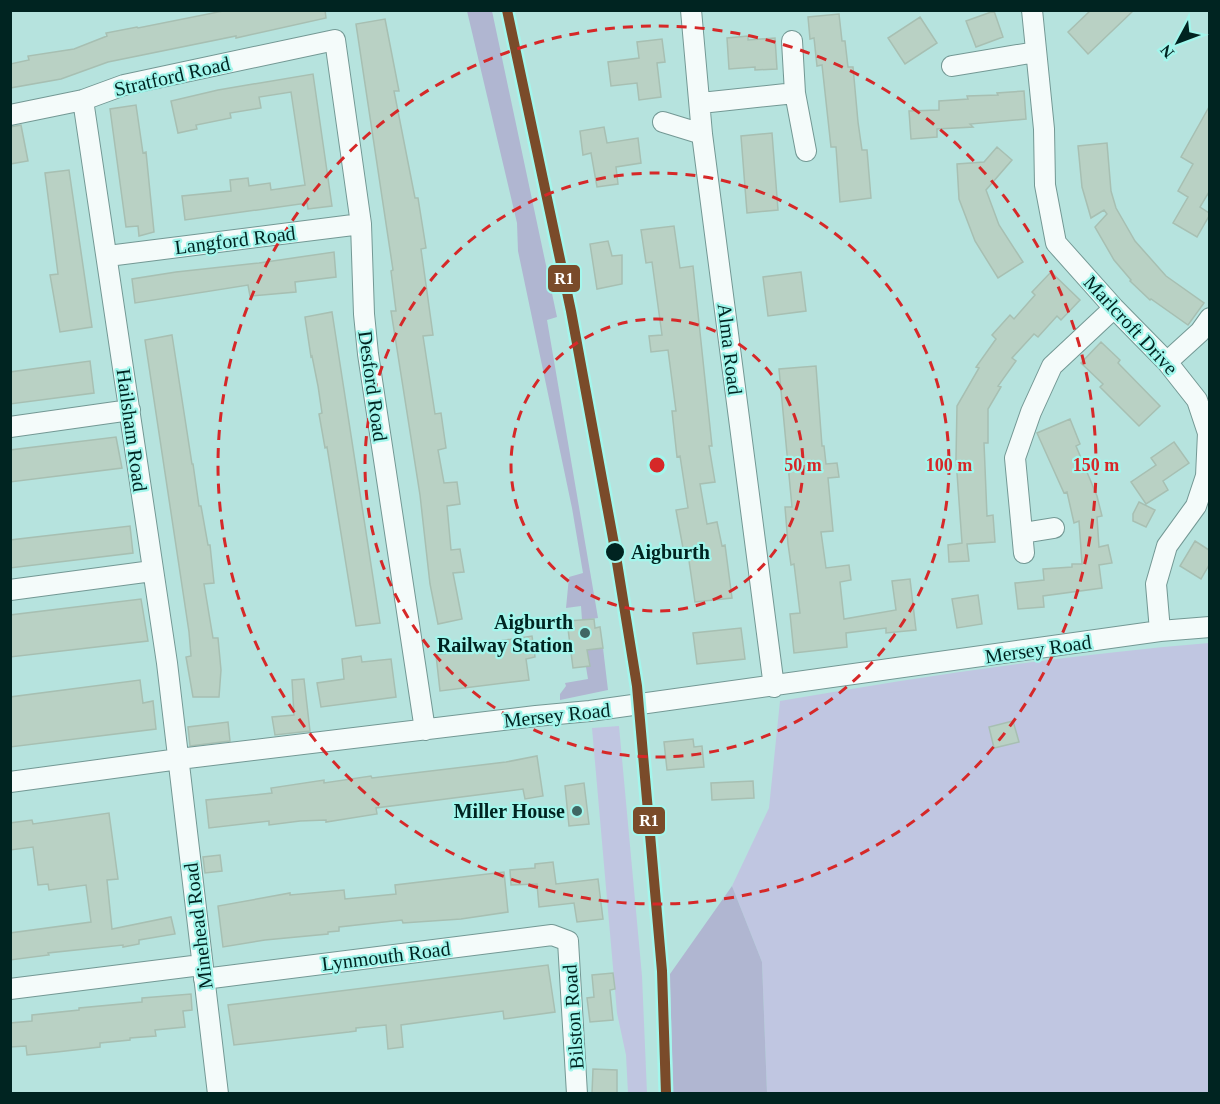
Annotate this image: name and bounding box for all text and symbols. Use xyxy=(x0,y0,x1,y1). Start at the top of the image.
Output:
north arrow xyxy=(1148,12,1208,72)
text: N xyxy=(1157,41,1177,61)
street label: Stratford Road xyxy=(112,52,232,100)
street label: Langford Road xyxy=(173,222,297,259)
line badge: R1 xyxy=(547,264,581,293)
text: R1 xyxy=(554,270,574,287)
street label: Marlcroft Drive xyxy=(1080,271,1182,379)
street label: Alma Road xyxy=(713,302,747,396)
street label: Desford Road xyxy=(354,329,392,443)
street label: Hailsham Road xyxy=(112,367,152,493)
centre of rings xyxy=(647,455,667,475)
text: 50 m xyxy=(784,455,822,475)
text: 100 m xyxy=(926,455,972,475)
text: 150 m xyxy=(1073,455,1119,475)
marker: Aigburth xyxy=(604,541,626,563)
place label: Aigburth xyxy=(631,541,710,564)
place label: Aigburth Railway Station xyxy=(437,611,573,657)
marker: Aigburth Railway Station xyxy=(578,626,592,640)
street label: Mersey Road xyxy=(983,631,1093,668)
street label: Mersey Road xyxy=(503,698,612,733)
place label: Miller House xyxy=(454,800,565,822)
marker: Miller House xyxy=(570,804,584,818)
line badge: R1 xyxy=(632,806,666,835)
text: R1 xyxy=(639,812,659,829)
street label: Minehead Road xyxy=(179,862,217,990)
street label: Lynmouth Road xyxy=(320,937,452,976)
street label: Bilston Road xyxy=(558,964,588,1070)

